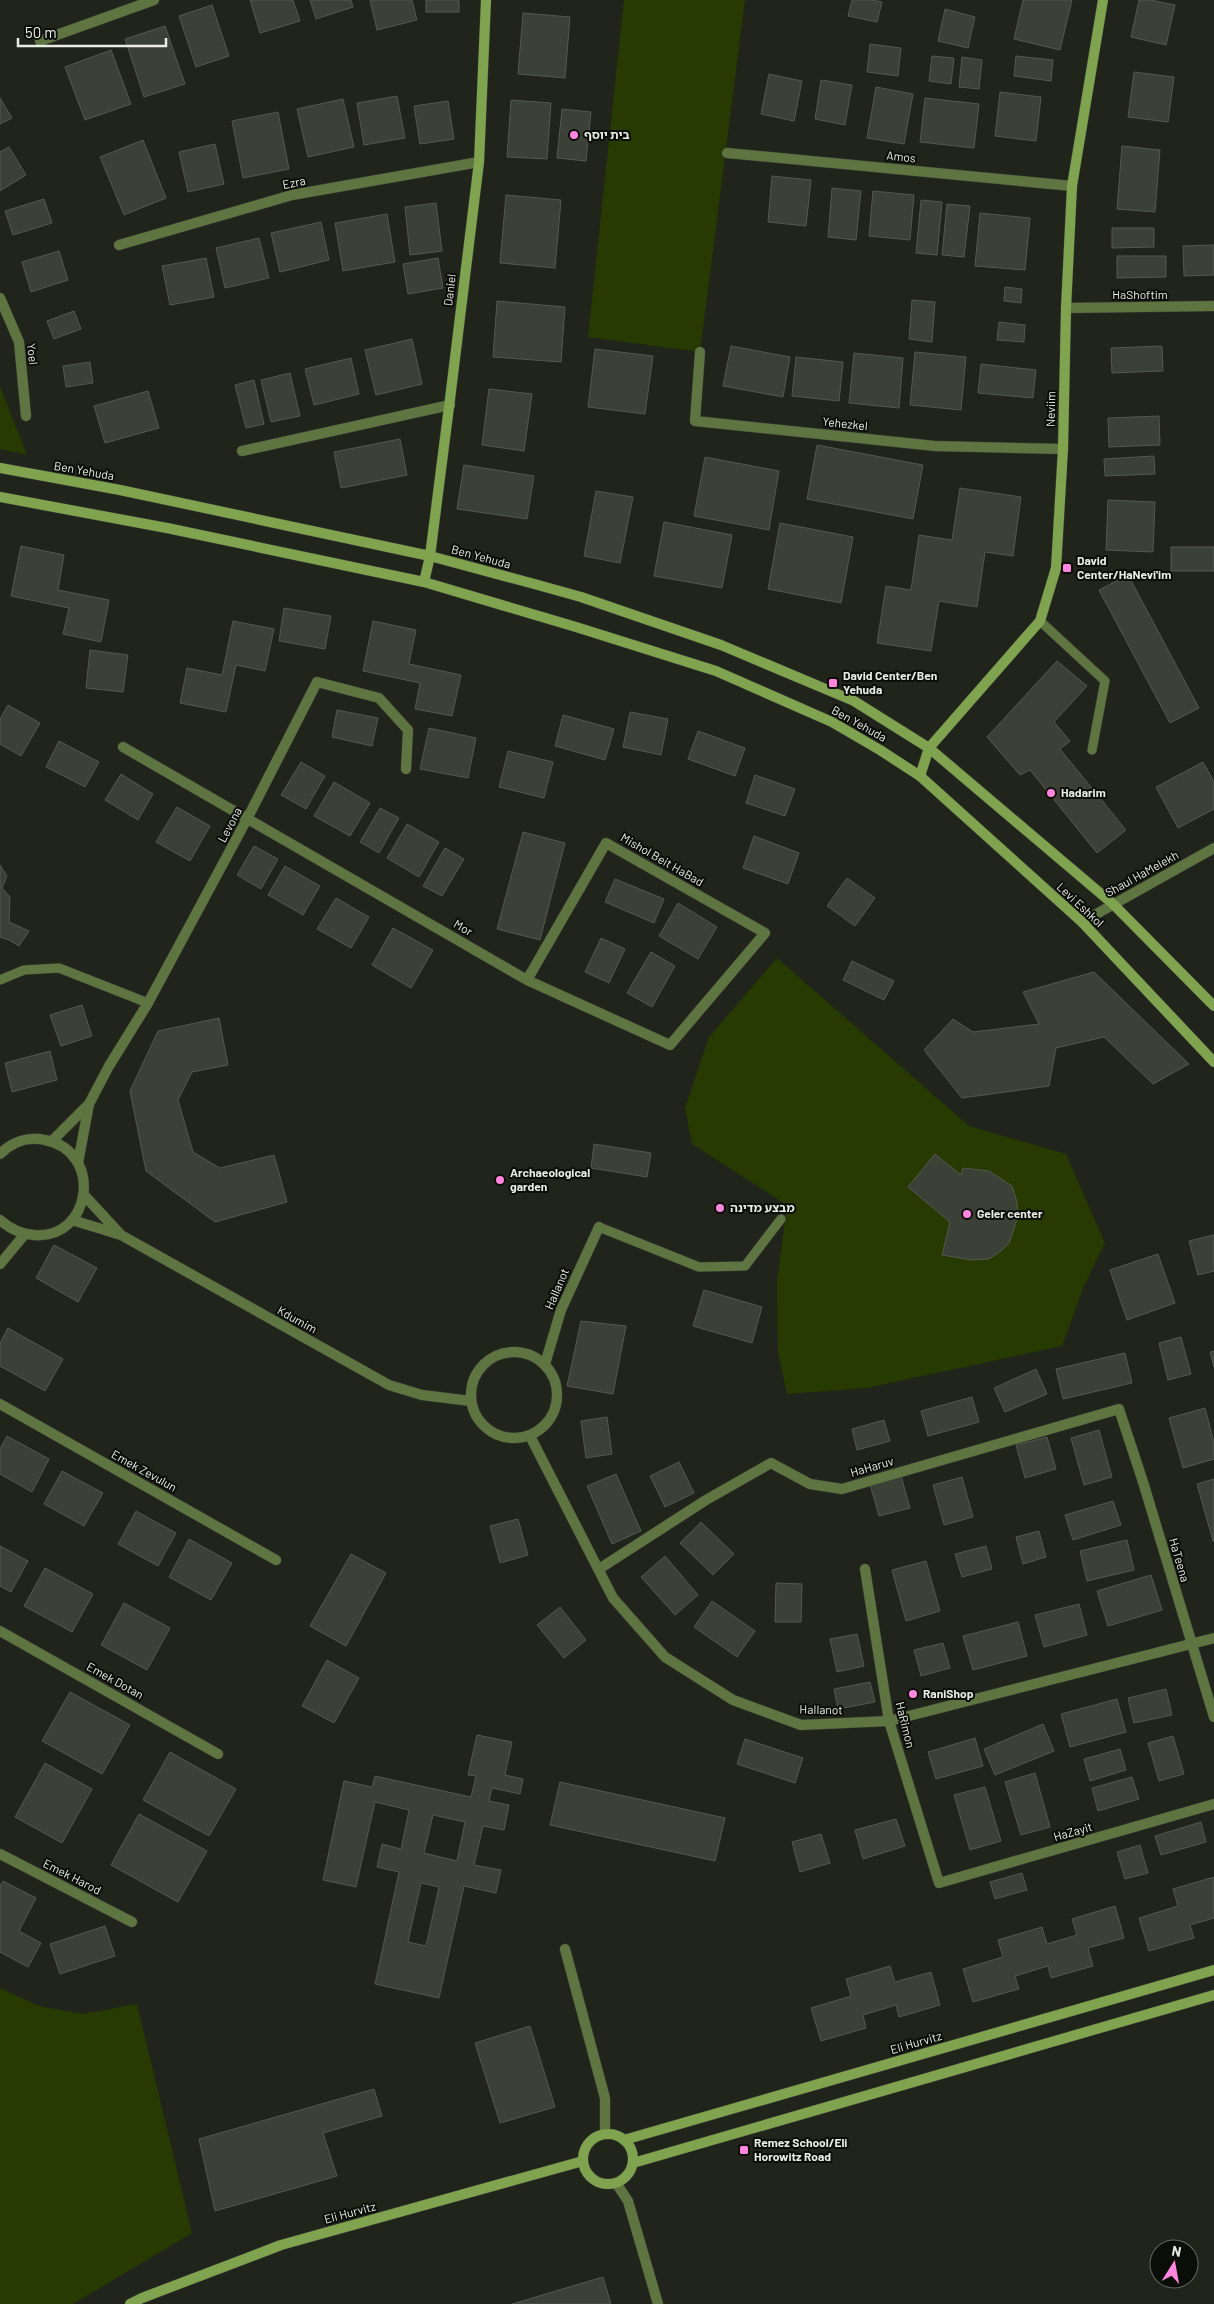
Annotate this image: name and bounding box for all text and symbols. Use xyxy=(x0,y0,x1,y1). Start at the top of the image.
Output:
scale bar xyxy=(18,15,165,47)
text: 50 m xyxy=(25,23,57,41)
place label: בית יוסף xyxy=(584,127,630,141)
marker: בית יוסף xyxy=(568,129,580,141)
street label: Amos xyxy=(886,148,917,165)
street label: Ezra xyxy=(281,173,307,191)
street label: Daniel xyxy=(440,273,458,307)
street label: HaShoftim xyxy=(1112,287,1168,301)
street label: Yoel xyxy=(25,342,41,366)
street label: Neviim xyxy=(1043,391,1057,427)
street label: Yehezkel xyxy=(822,414,868,432)
street label: Ben Yehuda xyxy=(53,458,115,482)
street label: Ben Yehuda xyxy=(450,541,512,571)
place label: David Center/HaNevi'im xyxy=(1077,553,1171,581)
marker: David Center/HaNevi'im xyxy=(1061,562,1073,574)
place label: David Center/Ben Yehuda xyxy=(843,668,937,696)
marker: David Center/Ben Yehuda xyxy=(827,677,839,689)
street label: Ben Yehuda xyxy=(829,702,889,744)
place label: Hadarim xyxy=(1061,785,1106,799)
marker: Hadarim xyxy=(1045,787,1057,799)
street label: Levona xyxy=(214,805,244,844)
street label: Mishol Beit HaBad xyxy=(619,830,706,889)
street label: Shaul HaMelekh xyxy=(1102,847,1181,899)
street label: Levi Eshkol xyxy=(1054,879,1107,929)
street label: Mor xyxy=(452,916,476,938)
place label: Archaeological garden xyxy=(510,1165,590,1193)
marker: Archaeological garden xyxy=(494,1174,506,1186)
place label: מבצע מדינה xyxy=(730,1200,795,1214)
marker: מבצע מדינה xyxy=(714,1202,726,1214)
place label: Geler center xyxy=(977,1206,1043,1220)
marker: Geler center xyxy=(961,1208,973,1220)
street label: HaIlanot xyxy=(541,1266,571,1311)
street label: Kdumim xyxy=(275,1303,320,1336)
street label: Emek Zevulun xyxy=(109,1446,180,1494)
street label: HaHaruv xyxy=(848,1453,895,1479)
street label: HaTeena xyxy=(1167,1536,1193,1583)
street label: Emek Dotan xyxy=(85,1659,146,1701)
place label: RaniShop xyxy=(923,1686,974,1700)
marker: RaniShop xyxy=(907,1688,919,1700)
street label: HaRimon xyxy=(893,1700,918,1749)
street label: HaIlanot xyxy=(799,1702,843,1716)
street label: HaZayit xyxy=(1052,1819,1094,1843)
street label: Emek Harod xyxy=(41,1856,104,1897)
street label: Eli Hurvitz xyxy=(888,2028,943,2056)
place label: Remez School/Eli Horowitz Road xyxy=(754,2135,847,2163)
marker: Remez School/Eli Horowitz Road xyxy=(738,2144,750,2156)
street label: Eli Hurvitz xyxy=(322,2198,377,2226)
north arrow xyxy=(1149,2239,1199,2289)
text: N xyxy=(1170,2242,1183,2260)

